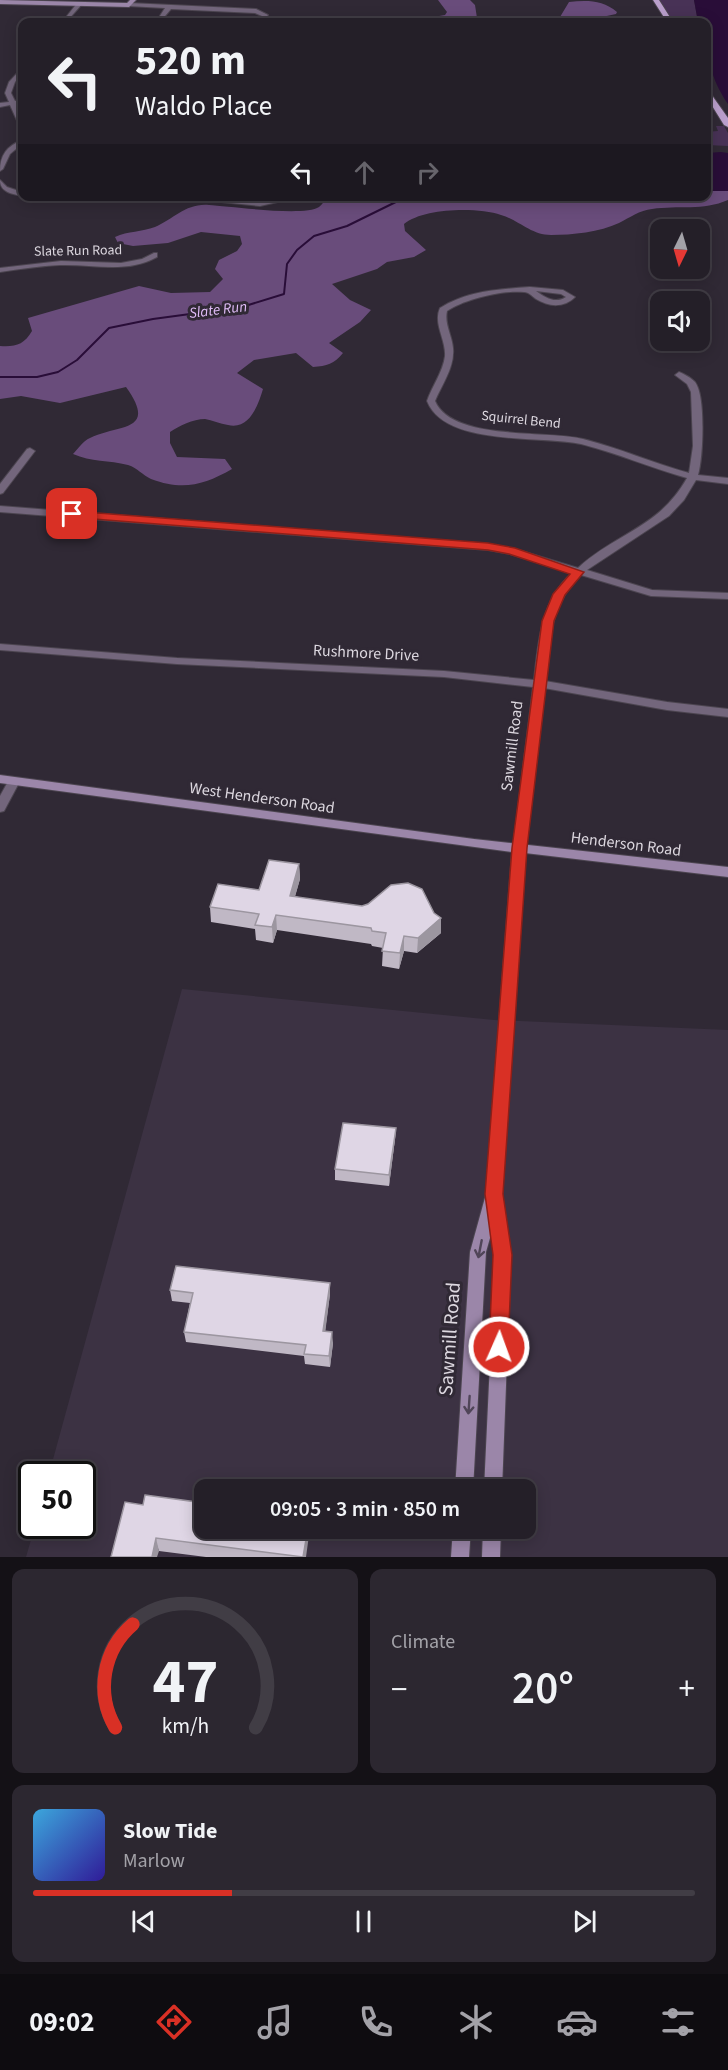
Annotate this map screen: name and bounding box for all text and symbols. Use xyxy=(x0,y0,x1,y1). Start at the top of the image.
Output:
text: 520 m xyxy=(135,31,246,91)
icon: left xyxy=(36,42,114,120)
text: Waldo Place xyxy=(135,87,272,126)
icon: left xyxy=(285,156,318,189)
icon: ahead xyxy=(348,156,381,189)
icon: right xyxy=(411,156,444,189)
north arrow xyxy=(650,219,710,279)
map controls xyxy=(650,219,710,351)
street label: Slate Run Road xyxy=(34,240,122,262)
button: sound xyxy=(650,291,710,351)
water label: Slate Run xyxy=(188,296,248,324)
street label: Squirrel Bend xyxy=(480,406,562,434)
pin xyxy=(46,488,97,539)
icon: arrive xyxy=(55,497,88,530)
street label: Rushmore Drive xyxy=(312,639,420,667)
street label: Sawmill Road xyxy=(496,699,528,793)
street label: West Henderson Road xyxy=(188,777,336,819)
street label: Henderson Road xyxy=(570,826,682,862)
one-way arrow xyxy=(474,1238,485,1258)
street label: Sawmill Road xyxy=(432,1281,468,1397)
position arrow xyxy=(467,1315,531,1379)
one-way arrow xyxy=(463,1394,474,1414)
speed limit sign: 50 xyxy=(18,1461,96,1539)
text: 09:05 · 3 min · 850 m xyxy=(270,1493,460,1525)
text: Climate xyxy=(391,1628,455,1656)
text: 47 xyxy=(152,1638,218,1727)
text: 20° xyxy=(512,1657,574,1721)
text: − xyxy=(391,1666,407,1713)
text: + xyxy=(679,1666,695,1713)
text: km/h xyxy=(161,1711,209,1742)
text: Slow Tide xyxy=(123,1815,217,1847)
text: Marlow xyxy=(123,1847,185,1875)
icon: previous xyxy=(127,1905,160,1938)
icon: pause xyxy=(347,1905,380,1938)
icon: next xyxy=(568,1905,601,1938)
icon: directions xyxy=(153,2001,195,2043)
icon: music xyxy=(254,2001,296,2043)
icon: phone xyxy=(355,2001,397,2043)
icon: climate xyxy=(455,2001,497,2043)
icon: car xyxy=(556,2001,598,2043)
icon: filters xyxy=(657,2001,699,2043)
text: 09:02 xyxy=(29,2003,94,2042)

